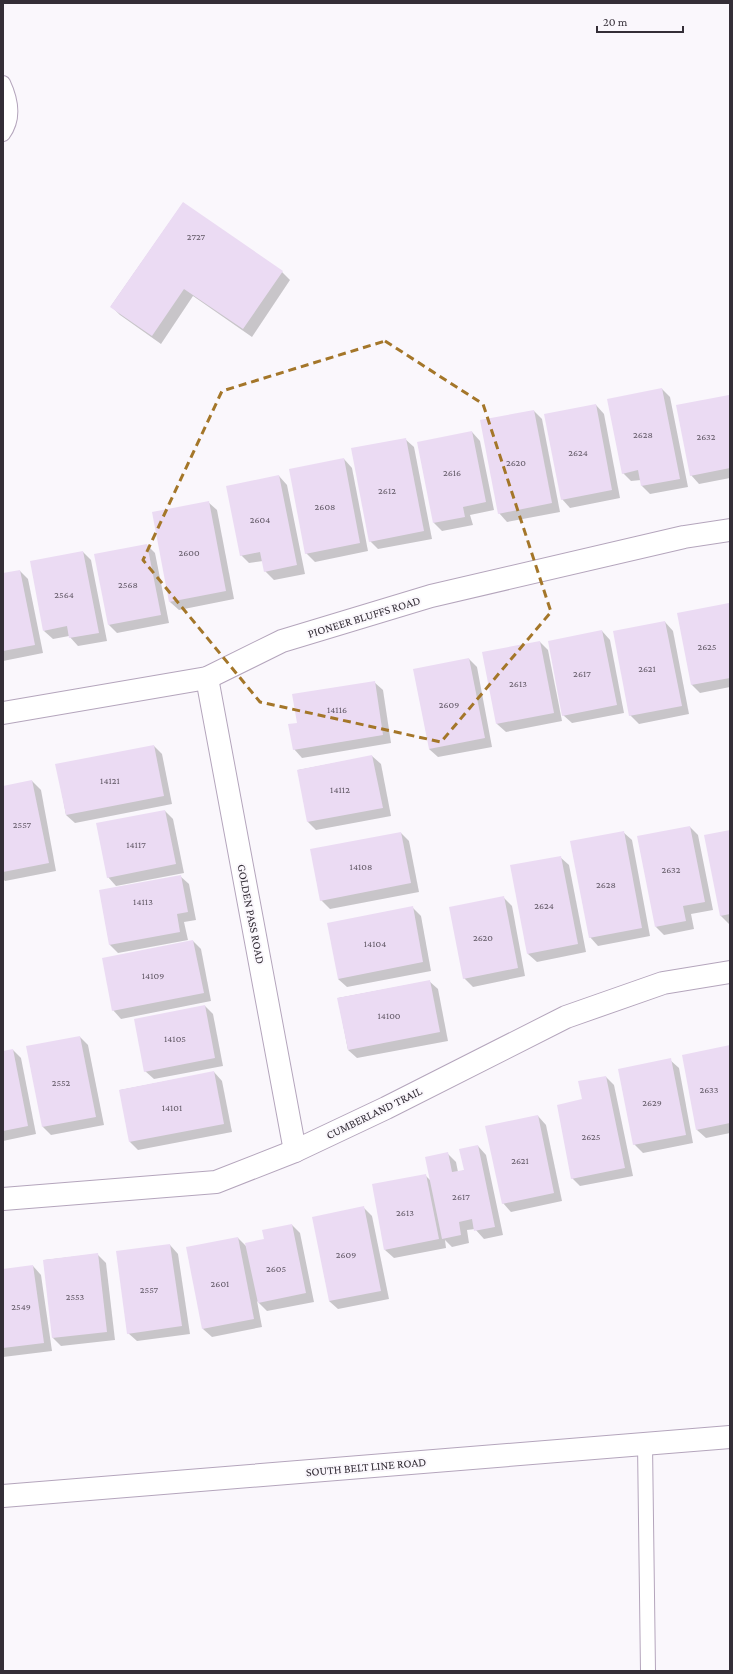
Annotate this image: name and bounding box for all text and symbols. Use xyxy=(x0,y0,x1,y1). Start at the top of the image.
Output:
scale bar xyxy=(597,8,683,34)
text: 20 m xyxy=(603,15,628,29)
house number: 2727 xyxy=(187,231,206,242)
house number: 2628 xyxy=(633,429,653,440)
house number: 2632 xyxy=(697,431,716,442)
house number: 2624 xyxy=(568,447,588,458)
house number: 2620 xyxy=(506,457,526,468)
house number: 2616 xyxy=(443,467,461,478)
house number: 2612 xyxy=(378,485,396,496)
house number: 2608 xyxy=(315,501,335,512)
house number: 2604 xyxy=(250,514,270,525)
house number: 2600 xyxy=(178,547,200,558)
house number: 2568 xyxy=(118,579,138,590)
house number: 2564 xyxy=(54,589,74,600)
street label: PIONEER BLUFFS ROAD xyxy=(306,593,422,641)
house number: 2625 xyxy=(697,641,717,652)
house number: 2621 xyxy=(638,663,656,674)
house number: 2617 xyxy=(573,668,591,679)
house number: 2613 xyxy=(509,678,527,689)
house number: 2609 xyxy=(439,699,459,710)
house number: 14116 xyxy=(327,704,347,715)
house number: 14121 xyxy=(100,775,120,786)
house number: 14112 xyxy=(330,784,350,795)
house number: 2557 xyxy=(13,819,32,830)
house number: 14117 xyxy=(126,839,146,850)
house number: 14108 xyxy=(350,861,372,872)
street label: GOLDEN PASS ROAD xyxy=(234,863,268,965)
house number: 2632 xyxy=(662,864,681,875)
house number: 2628 xyxy=(596,879,616,890)
house number: 14113 xyxy=(133,896,153,907)
house number: 2624 xyxy=(534,900,554,911)
house number: 2620 xyxy=(473,932,493,943)
house number: 14104 xyxy=(364,938,386,949)
house number: 14109 xyxy=(142,970,164,981)
house number: 14100 xyxy=(377,1010,401,1021)
house number: 14105 xyxy=(164,1033,186,1044)
house number: 2552 xyxy=(52,1077,71,1088)
street label: CUMBERLAND TRAIL xyxy=(324,1084,424,1142)
house number: 2633 xyxy=(700,1084,719,1095)
house number: 2629 xyxy=(642,1097,662,1108)
house number: 14101 xyxy=(162,1102,182,1113)
house number: 2625 xyxy=(581,1131,601,1142)
house number: 2621 xyxy=(511,1155,529,1166)
house number: 2617 xyxy=(452,1191,470,1202)
house number: 2613 xyxy=(396,1207,414,1218)
house number: 2609 xyxy=(336,1249,356,1260)
house number: 2605 xyxy=(266,1263,286,1274)
house number: 2601 xyxy=(211,1278,229,1289)
house number: 2557 xyxy=(140,1284,159,1295)
house number: 2553 xyxy=(66,1291,85,1302)
house number: 2549 xyxy=(11,1301,31,1312)
street label: SOUTH BELT LINE ROAD xyxy=(305,1455,427,1479)

